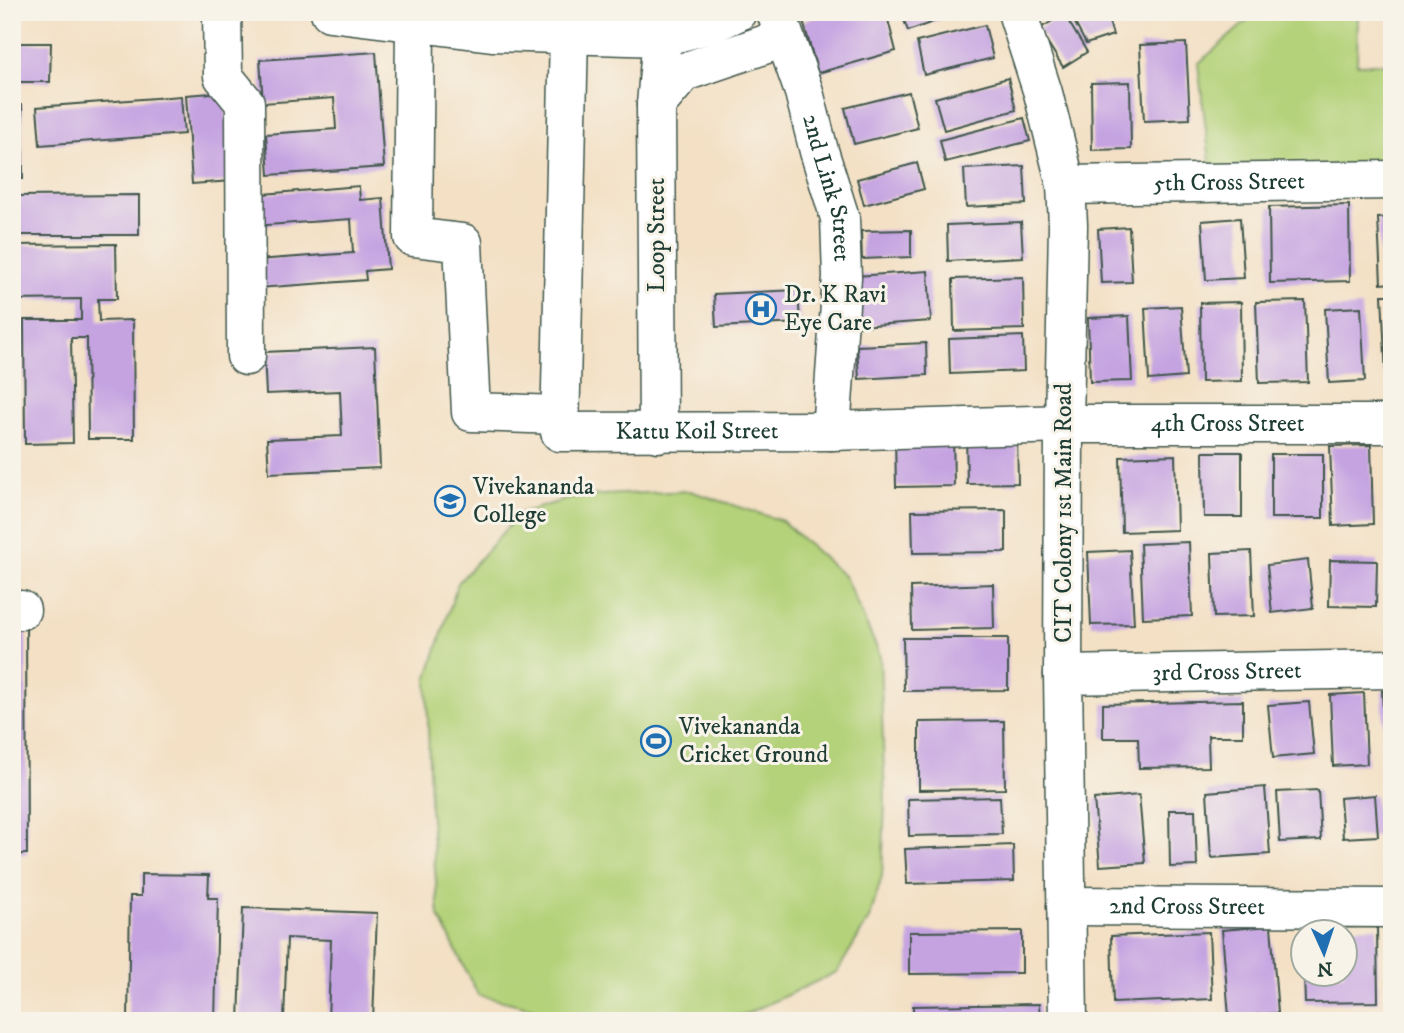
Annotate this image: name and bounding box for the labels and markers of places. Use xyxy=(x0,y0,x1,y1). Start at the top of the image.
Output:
place label: Dr. K Ravi Eye Care xyxy=(784,280,886,338)
hospital icon: Dr. K Ravi Eye Care xyxy=(744,292,778,326)
place label: Vivekananda College xyxy=(472,472,595,530)
school or university icon: Vivekananda College xyxy=(433,484,467,518)
place label: Vivekananda Cricket Ground xyxy=(678,712,828,770)
sports icon: Vivekananda Cricket Ground xyxy=(639,724,673,758)

